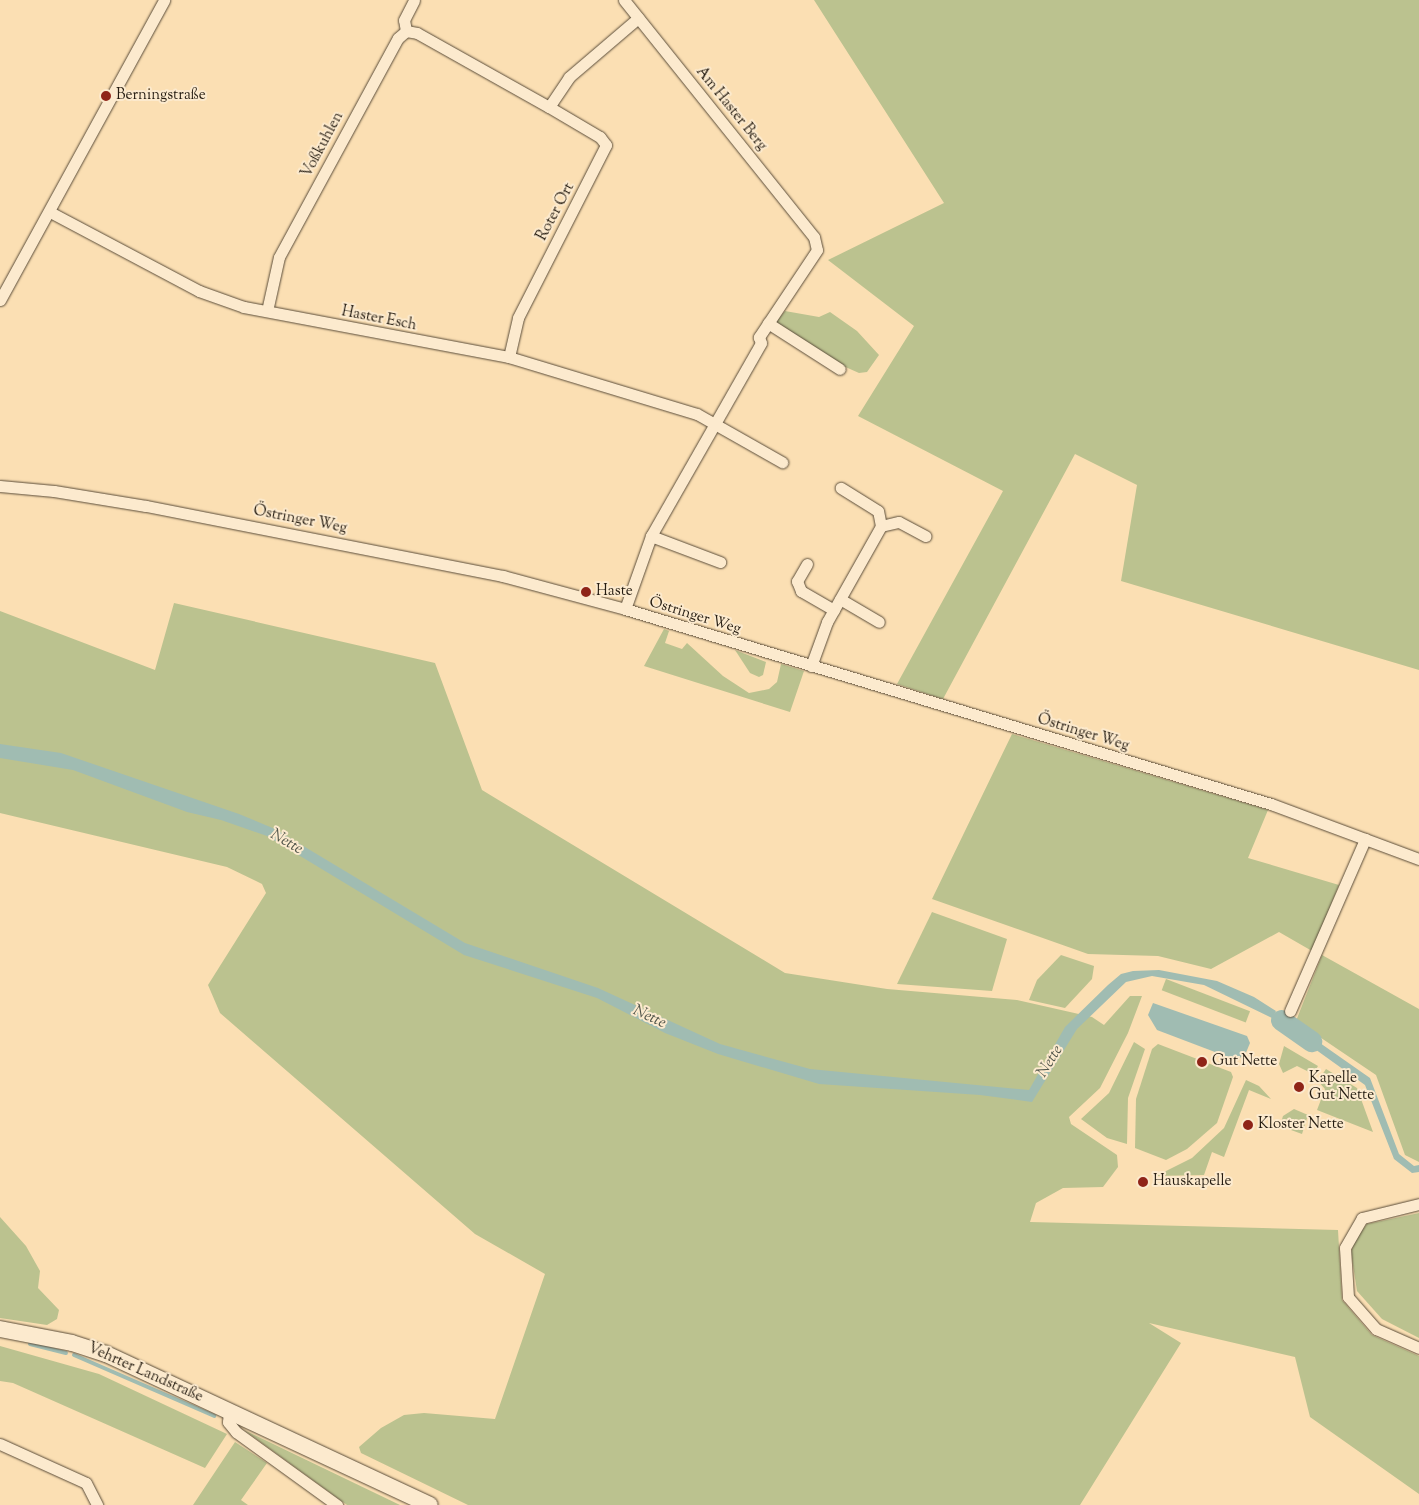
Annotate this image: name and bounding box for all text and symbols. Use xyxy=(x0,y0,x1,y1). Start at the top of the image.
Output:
street label: Am Haster Berg xyxy=(692,63,770,155)
place label: Berningstraße xyxy=(116,87,206,105)
marker: Berningstraße xyxy=(100,90,112,102)
street label: Voßkuhlen xyxy=(298,109,348,181)
street label: Roter Ort xyxy=(533,180,579,244)
street label: Haster Esch xyxy=(340,303,418,335)
street label: Östringer Weg xyxy=(252,502,348,538)
place label: Haste xyxy=(596,583,633,601)
marker: Haste xyxy=(580,586,592,598)
street label: Östringer Weg xyxy=(647,594,743,638)
street label: Östringer Weg xyxy=(1035,711,1131,755)
water label: Nette xyxy=(266,826,306,860)
water label: Nette xyxy=(629,1002,669,1034)
water label: Nette xyxy=(1034,1042,1068,1082)
place label: Gut Nette xyxy=(1212,1053,1277,1071)
marker: Gut Nette xyxy=(1196,1056,1208,1068)
place label: Kapelle Gut Nette xyxy=(1309,1069,1374,1104)
marker: Kapelle Gut Nette xyxy=(1293,1081,1305,1093)
place label: Kloster Nette xyxy=(1258,1116,1344,1134)
marker: Kloster Nette xyxy=(1242,1119,1254,1131)
place label: Hauskapelle xyxy=(1153,1173,1231,1191)
marker: Hauskapelle xyxy=(1137,1176,1149,1188)
street label: Vehrter Landstraße xyxy=(85,1339,205,1407)

